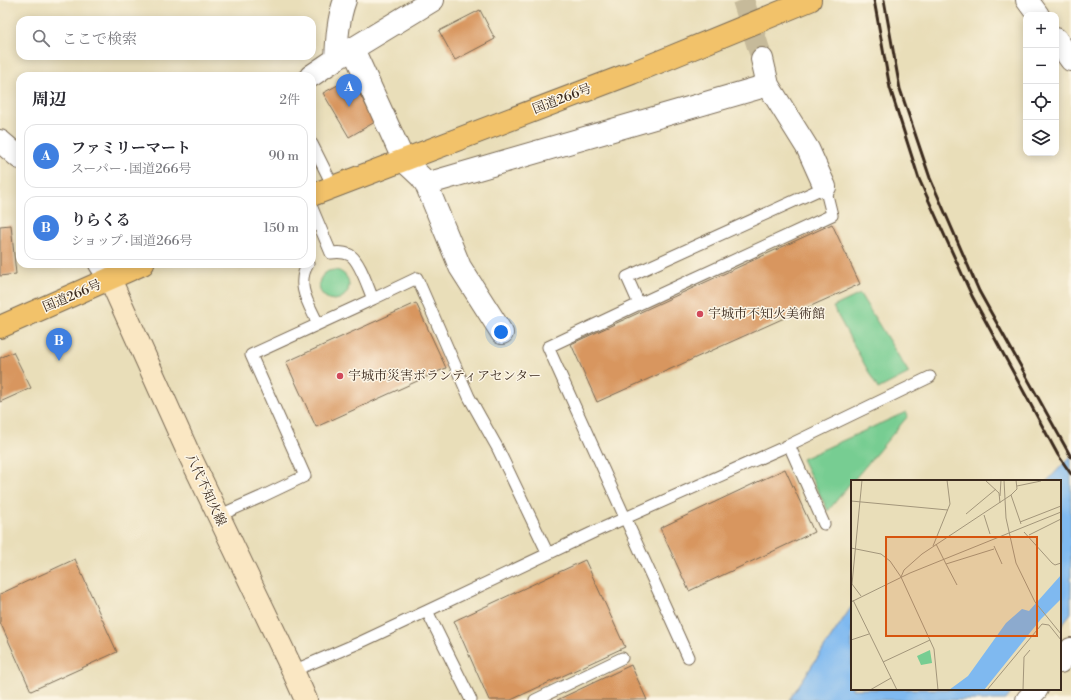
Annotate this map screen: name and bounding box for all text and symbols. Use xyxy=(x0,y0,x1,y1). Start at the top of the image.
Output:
map controls xyxy=(1023,12,1059,156)
button: + xyxy=(1023,12,1059,48)
search box xyxy=(16,16,316,60)
icon: search xyxy=(30,27,52,49)
text: ここで検索 xyxy=(62,30,137,49)
button: − xyxy=(1023,48,1059,84)
pin: A xyxy=(336,74,362,107)
street label: 国道266号 xyxy=(530,80,594,118)
button: locate xyxy=(1023,84,1059,120)
text: 周辺 xyxy=(32,89,66,111)
text: 2件 xyxy=(280,92,300,108)
button: layers xyxy=(1023,120,1059,156)
text: ファミリーマート xyxy=(71,139,191,158)
text: A xyxy=(41,148,51,164)
text: 90 m xyxy=(268,148,299,164)
text: スーパー · 国道266号 xyxy=(71,161,191,177)
text: りらくる xyxy=(71,211,131,230)
text: B xyxy=(41,220,51,236)
text: 150 m xyxy=(264,220,299,236)
text: ショップ · 国道266号 xyxy=(71,233,192,249)
street label: 国道266号 xyxy=(40,276,104,316)
place label: 宇城市不知火美術館 xyxy=(708,306,825,322)
marker: 宇城市不知火美術館 xyxy=(695,309,705,319)
your location xyxy=(491,322,511,342)
pin: B xyxy=(46,328,72,361)
place label: 宇城市災害ボランティアセンター xyxy=(348,368,541,384)
marker: 宇城市災害ボランティアセンター xyxy=(335,371,345,381)
street label: 八代不知火線 xyxy=(182,451,230,529)
inset map xyxy=(851,480,1061,690)

